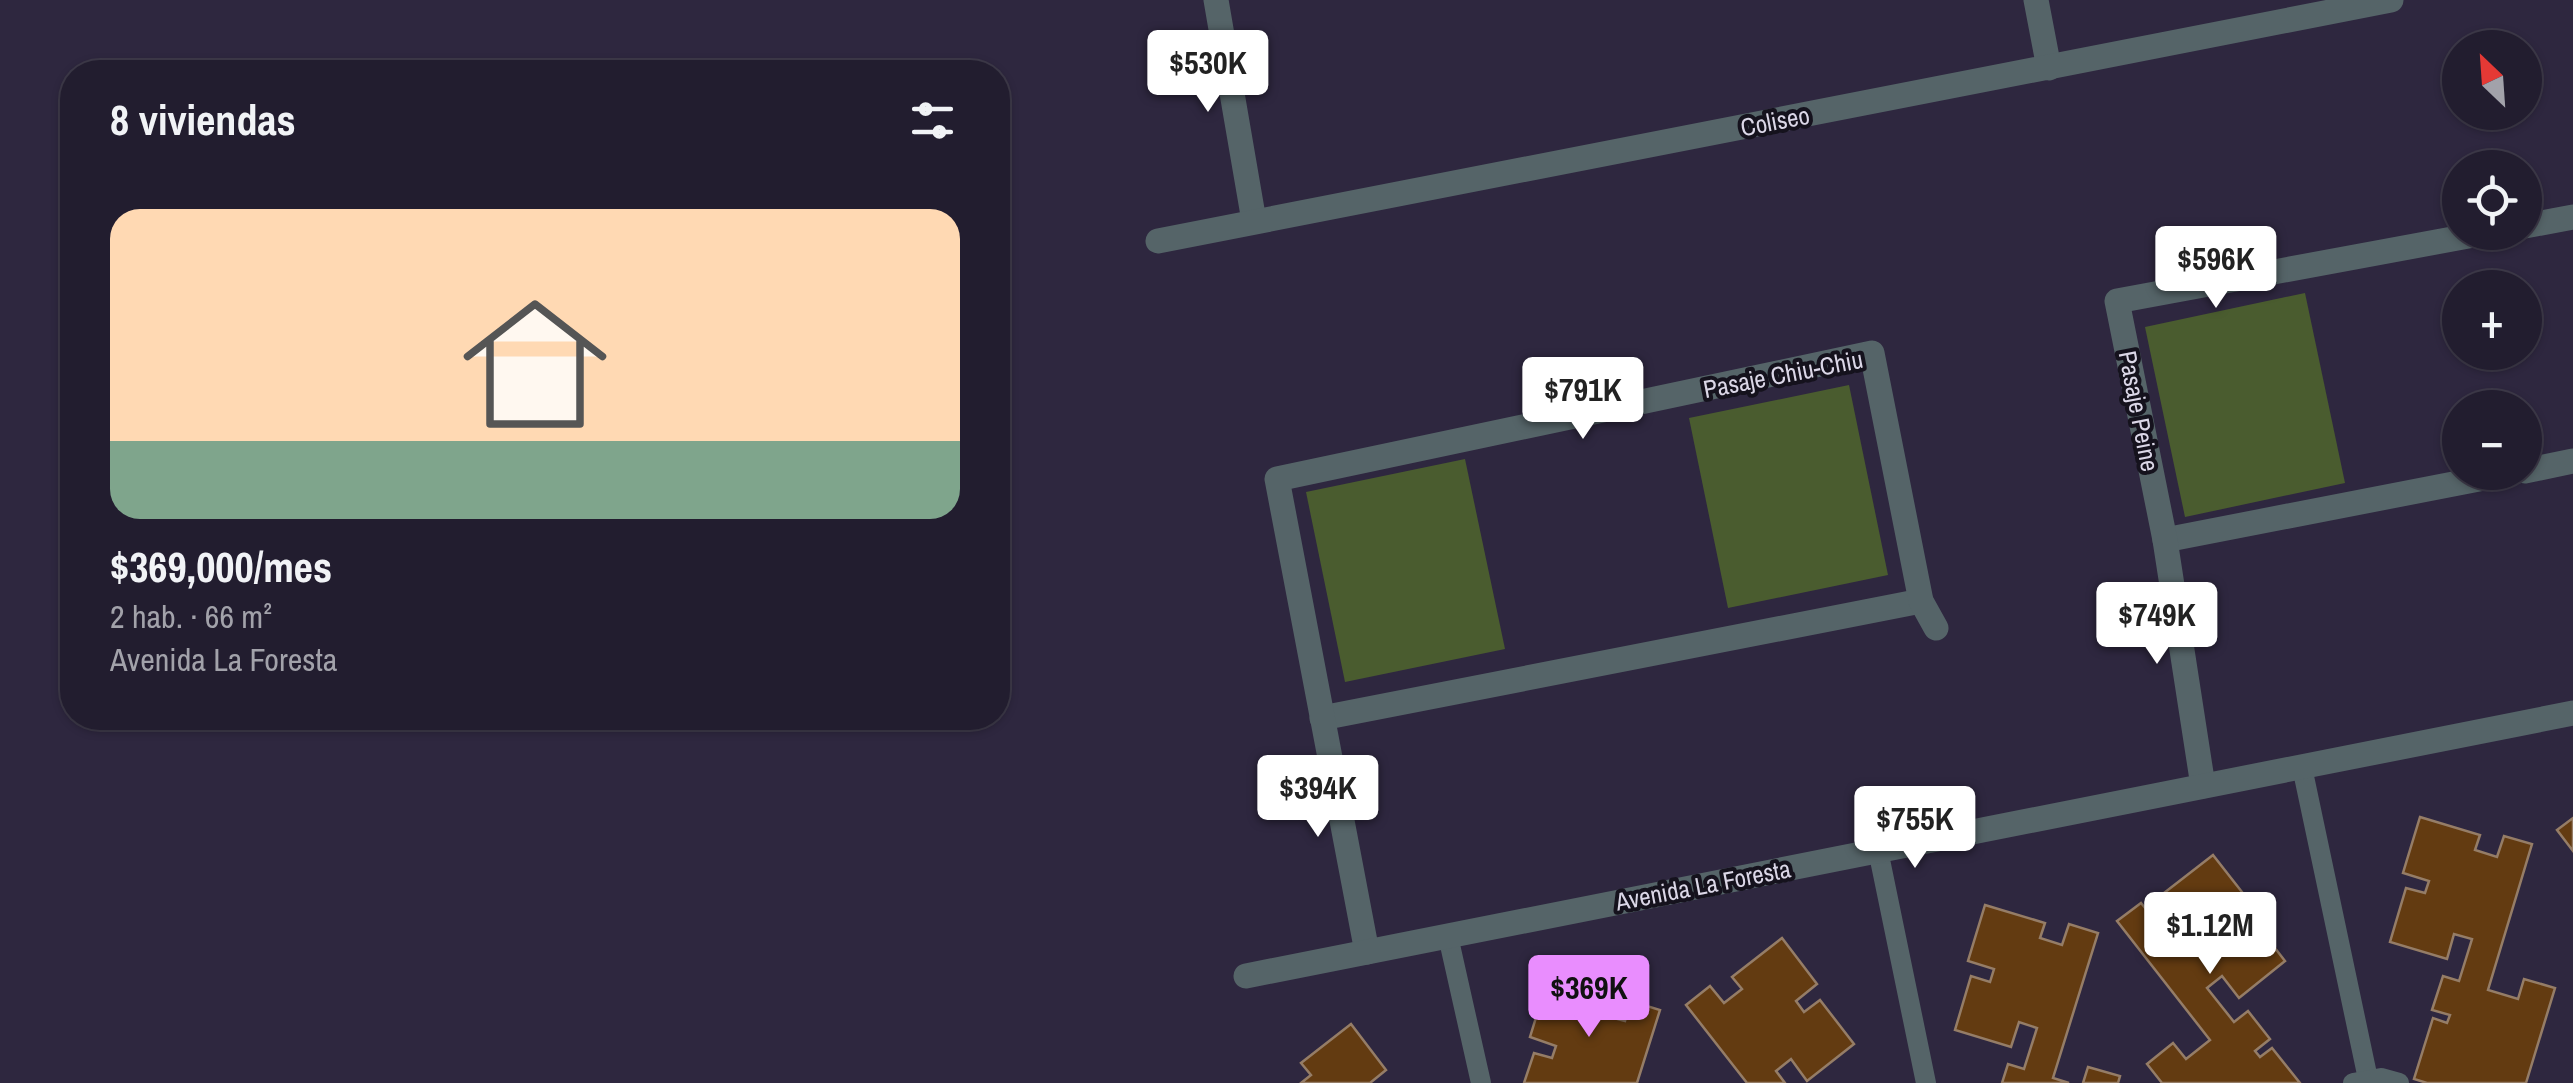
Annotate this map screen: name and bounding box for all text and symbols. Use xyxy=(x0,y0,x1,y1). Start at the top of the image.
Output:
pin: $530K xyxy=(1138,30,1278,115)
north arrow xyxy=(2442,30,2542,130)
map controls xyxy=(2442,30,2542,490)
text: $530K xyxy=(1169,41,1247,84)
text: 8 viviendas xyxy=(110,92,296,148)
icon: filters xyxy=(905,93,960,148)
street label: Coliseo xyxy=(1738,98,1812,144)
button: locate xyxy=(2442,150,2542,250)
pin: $596K xyxy=(2146,226,2286,311)
text: $596K xyxy=(2177,237,2255,280)
button: + xyxy=(2442,270,2542,370)
icon: home xyxy=(445,274,625,454)
street label: Pasaje Chiu-Chiu xyxy=(1700,342,1866,406)
street label: Pasaje Peine xyxy=(2111,348,2167,474)
pin: $791K xyxy=(1513,357,1653,442)
text: $791K xyxy=(1544,368,1622,411)
button: − xyxy=(2442,390,2542,490)
text: $369,000/mes xyxy=(110,539,332,595)
pin: $749K xyxy=(2087,582,2227,667)
text: $749K xyxy=(2118,593,2196,636)
text: 2 hab. · 66 m² xyxy=(110,595,272,638)
text: Avenida La Foresta xyxy=(110,638,337,681)
pin: $394K xyxy=(1248,755,1388,840)
text: $394K xyxy=(1279,766,1357,809)
pin: $755K xyxy=(1845,786,1985,871)
text: $755K xyxy=(1876,797,1954,840)
street label: Avenida La Foresta xyxy=(1612,851,1794,919)
pin: $1.12M xyxy=(2129,892,2291,977)
text: $1.12M xyxy=(2166,903,2254,946)
pin: $369K xyxy=(1519,955,1659,1040)
text: $369K xyxy=(1550,966,1628,1009)

